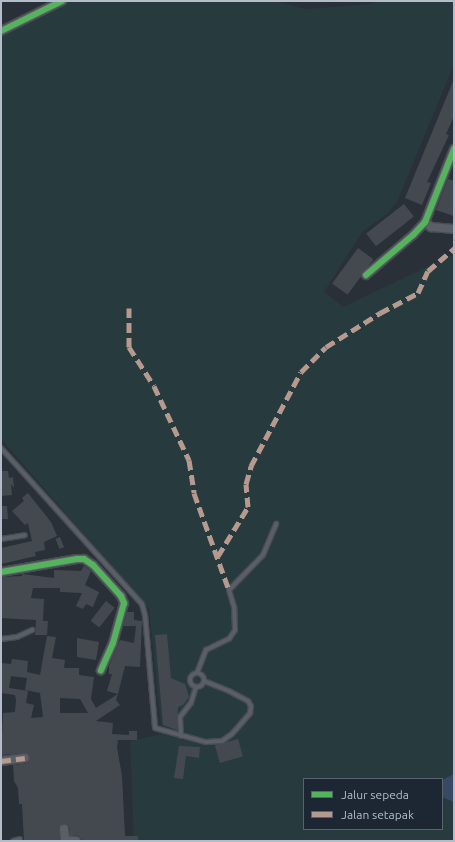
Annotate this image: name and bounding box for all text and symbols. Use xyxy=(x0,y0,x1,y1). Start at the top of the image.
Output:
legend xyxy=(303,778,443,830)
text: Jalur sepeda xyxy=(341,788,409,801)
text: Jalan setapak xyxy=(341,808,414,821)

